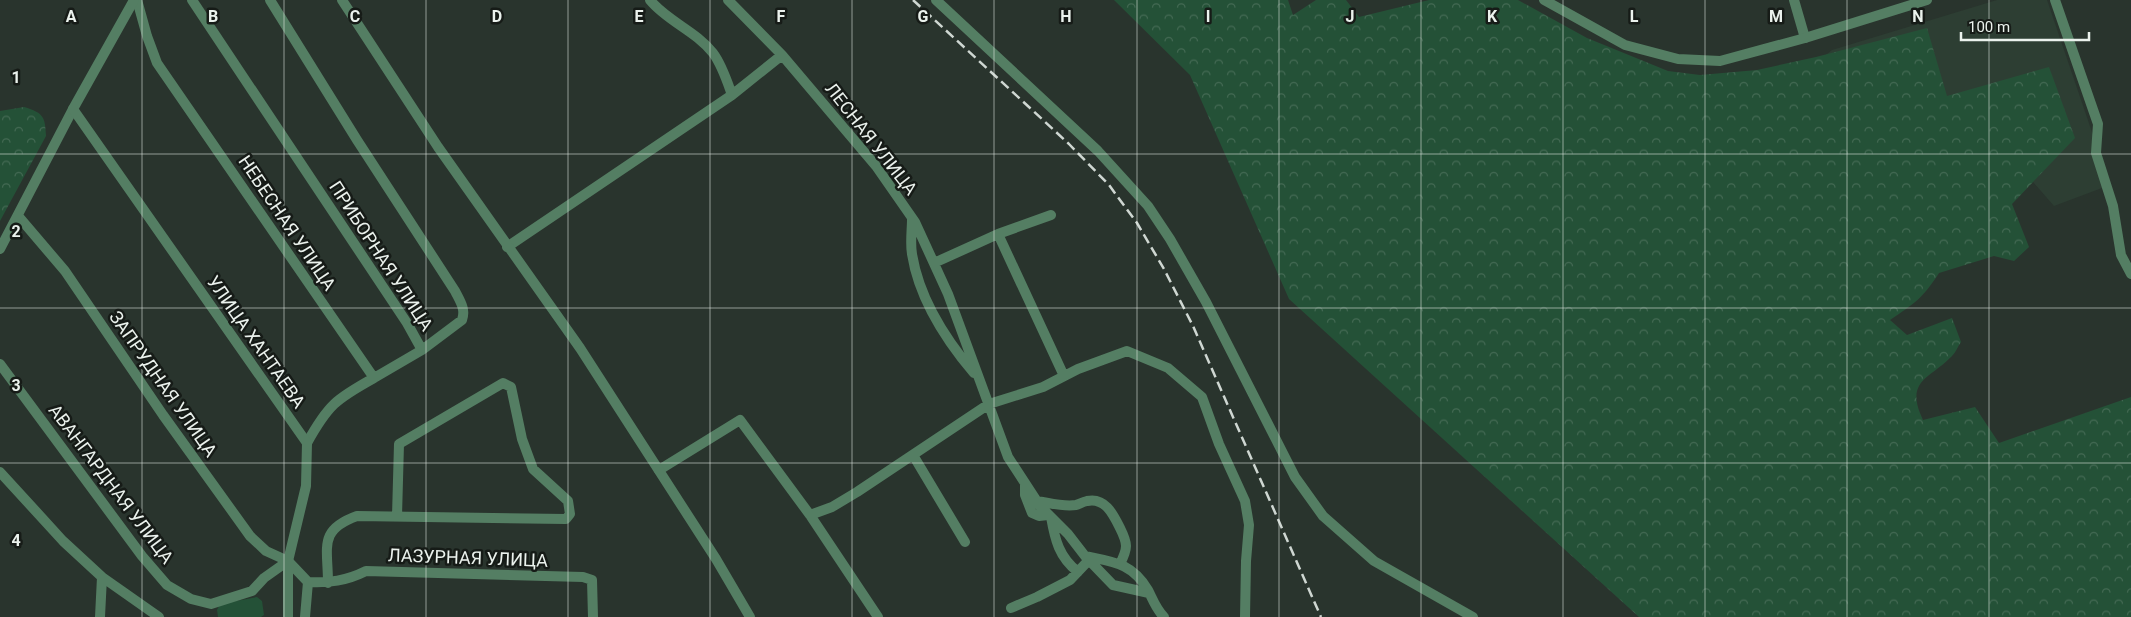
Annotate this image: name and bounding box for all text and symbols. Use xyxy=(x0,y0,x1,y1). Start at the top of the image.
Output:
text: A xyxy=(66,7,77,26)
text: B xyxy=(208,7,218,26)
text: C xyxy=(350,7,360,26)
text: D xyxy=(492,7,502,26)
text: E xyxy=(635,7,644,26)
text: F xyxy=(777,7,786,26)
text: G xyxy=(918,7,929,26)
text: H xyxy=(1060,7,1072,26)
text: I xyxy=(1206,7,1210,26)
text: J xyxy=(1346,7,1354,26)
text: K xyxy=(1487,7,1498,26)
text: L xyxy=(1630,7,1639,26)
text: M xyxy=(1769,7,1783,26)
text: N xyxy=(1912,7,1924,26)
scale bar xyxy=(1961,10,2088,42)
text: 100 m xyxy=(1968,18,2010,36)
text: 1 xyxy=(11,68,21,87)
street label: ЛЕСНАЯ УЛИЦА xyxy=(821,78,922,199)
street label: НЕБЕСНАЯ УЛИЦА xyxy=(234,151,341,295)
street label: ПРИБОРНАЯ УЛИЦА xyxy=(325,177,438,335)
text: 2 xyxy=(11,222,21,241)
street label: УЛИЦА ХАНТАЕВА xyxy=(203,272,310,412)
street label: ЗАПРУДНАЯ УЛИЦА xyxy=(105,307,222,461)
text: 3 xyxy=(11,376,21,395)
street label: АВАНГАРДНАЯ УЛИЦА xyxy=(45,400,178,568)
text: 4 xyxy=(11,531,21,550)
street label: ЛАЗУРНАЯ УЛИЦА xyxy=(388,544,549,571)

